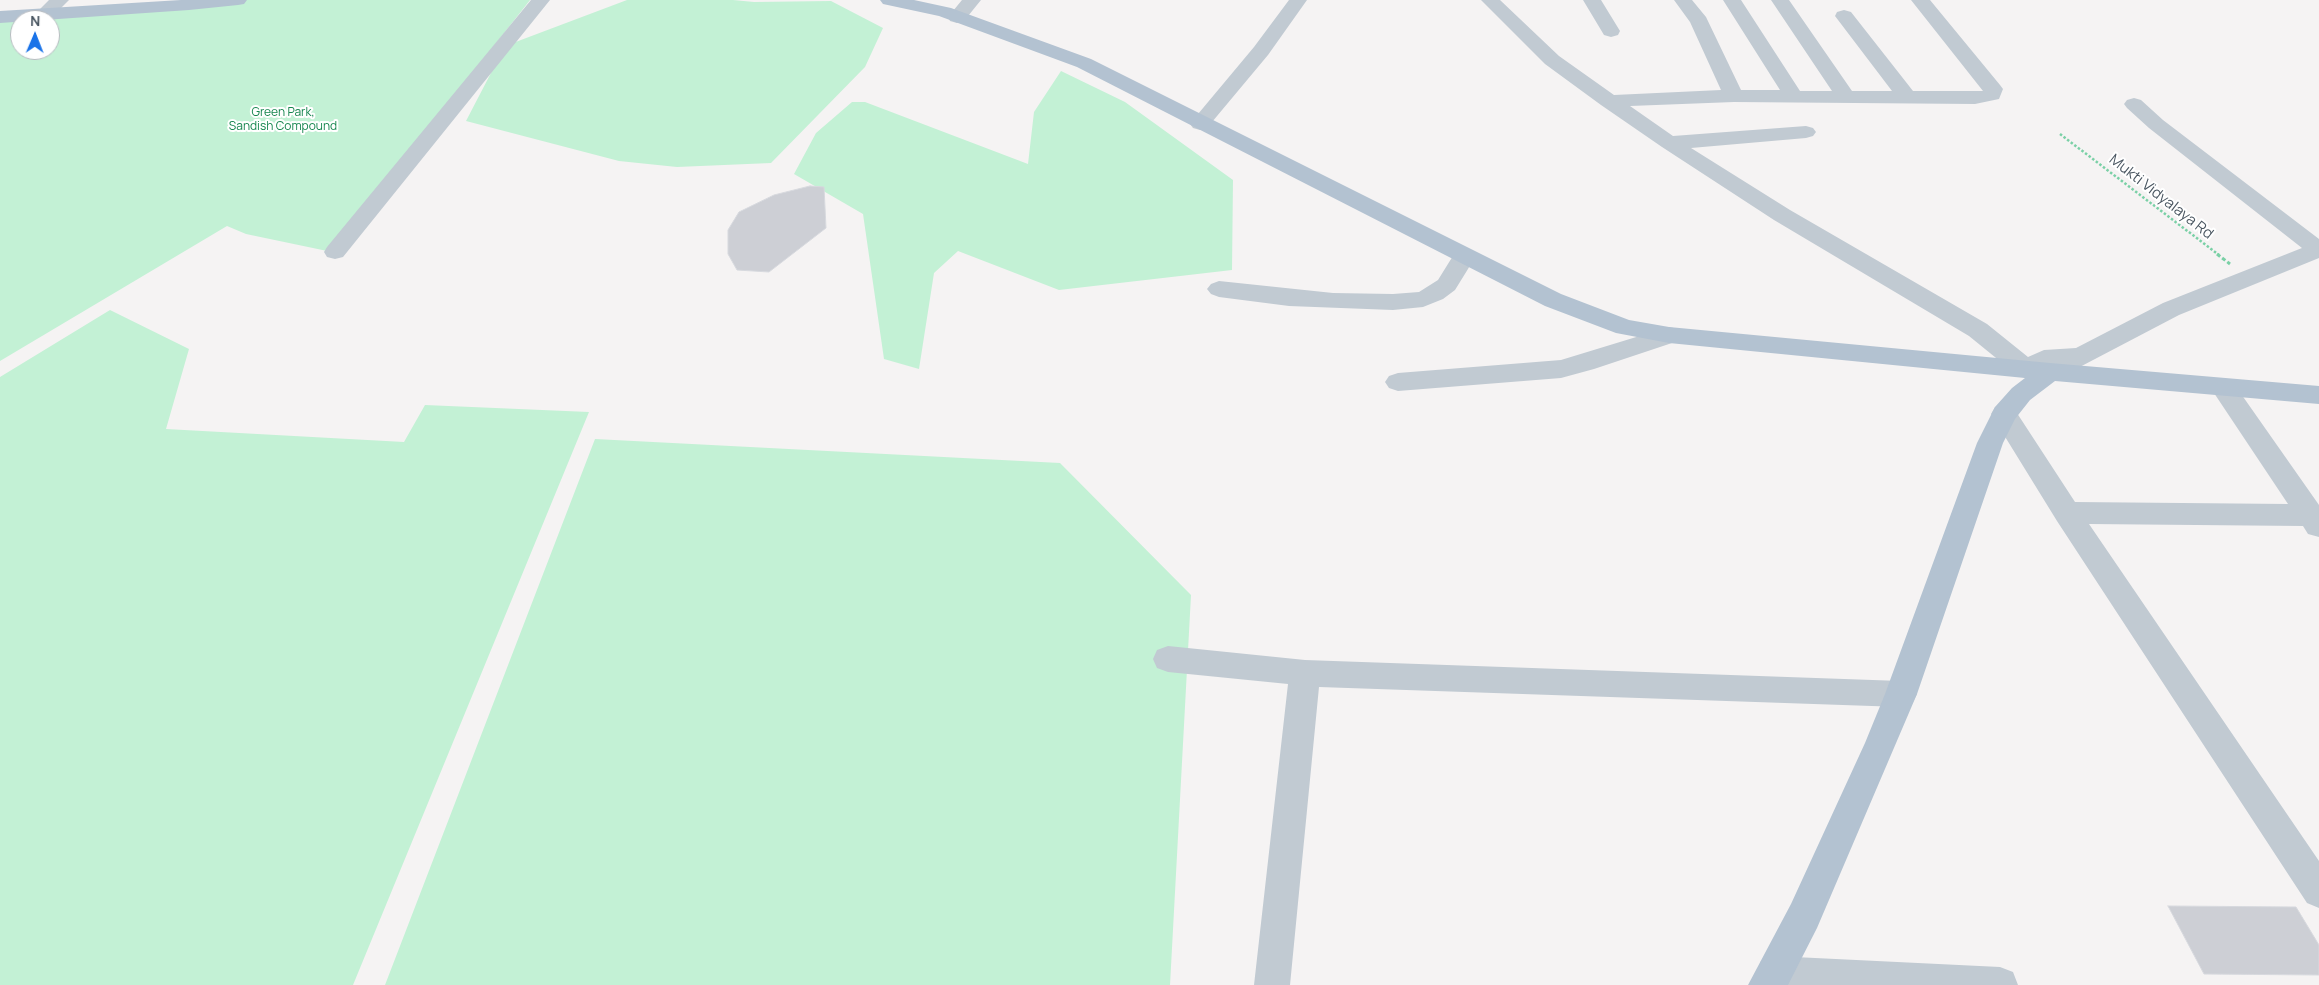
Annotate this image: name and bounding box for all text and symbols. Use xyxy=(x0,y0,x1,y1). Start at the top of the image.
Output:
north arrow xyxy=(10,10,60,60)
text: N xyxy=(30,11,40,30)
park label: Green Park, Sandish Compound xyxy=(229,106,337,134)
street label: Mukti Vidyalaya Rd xyxy=(2105,151,2217,243)

